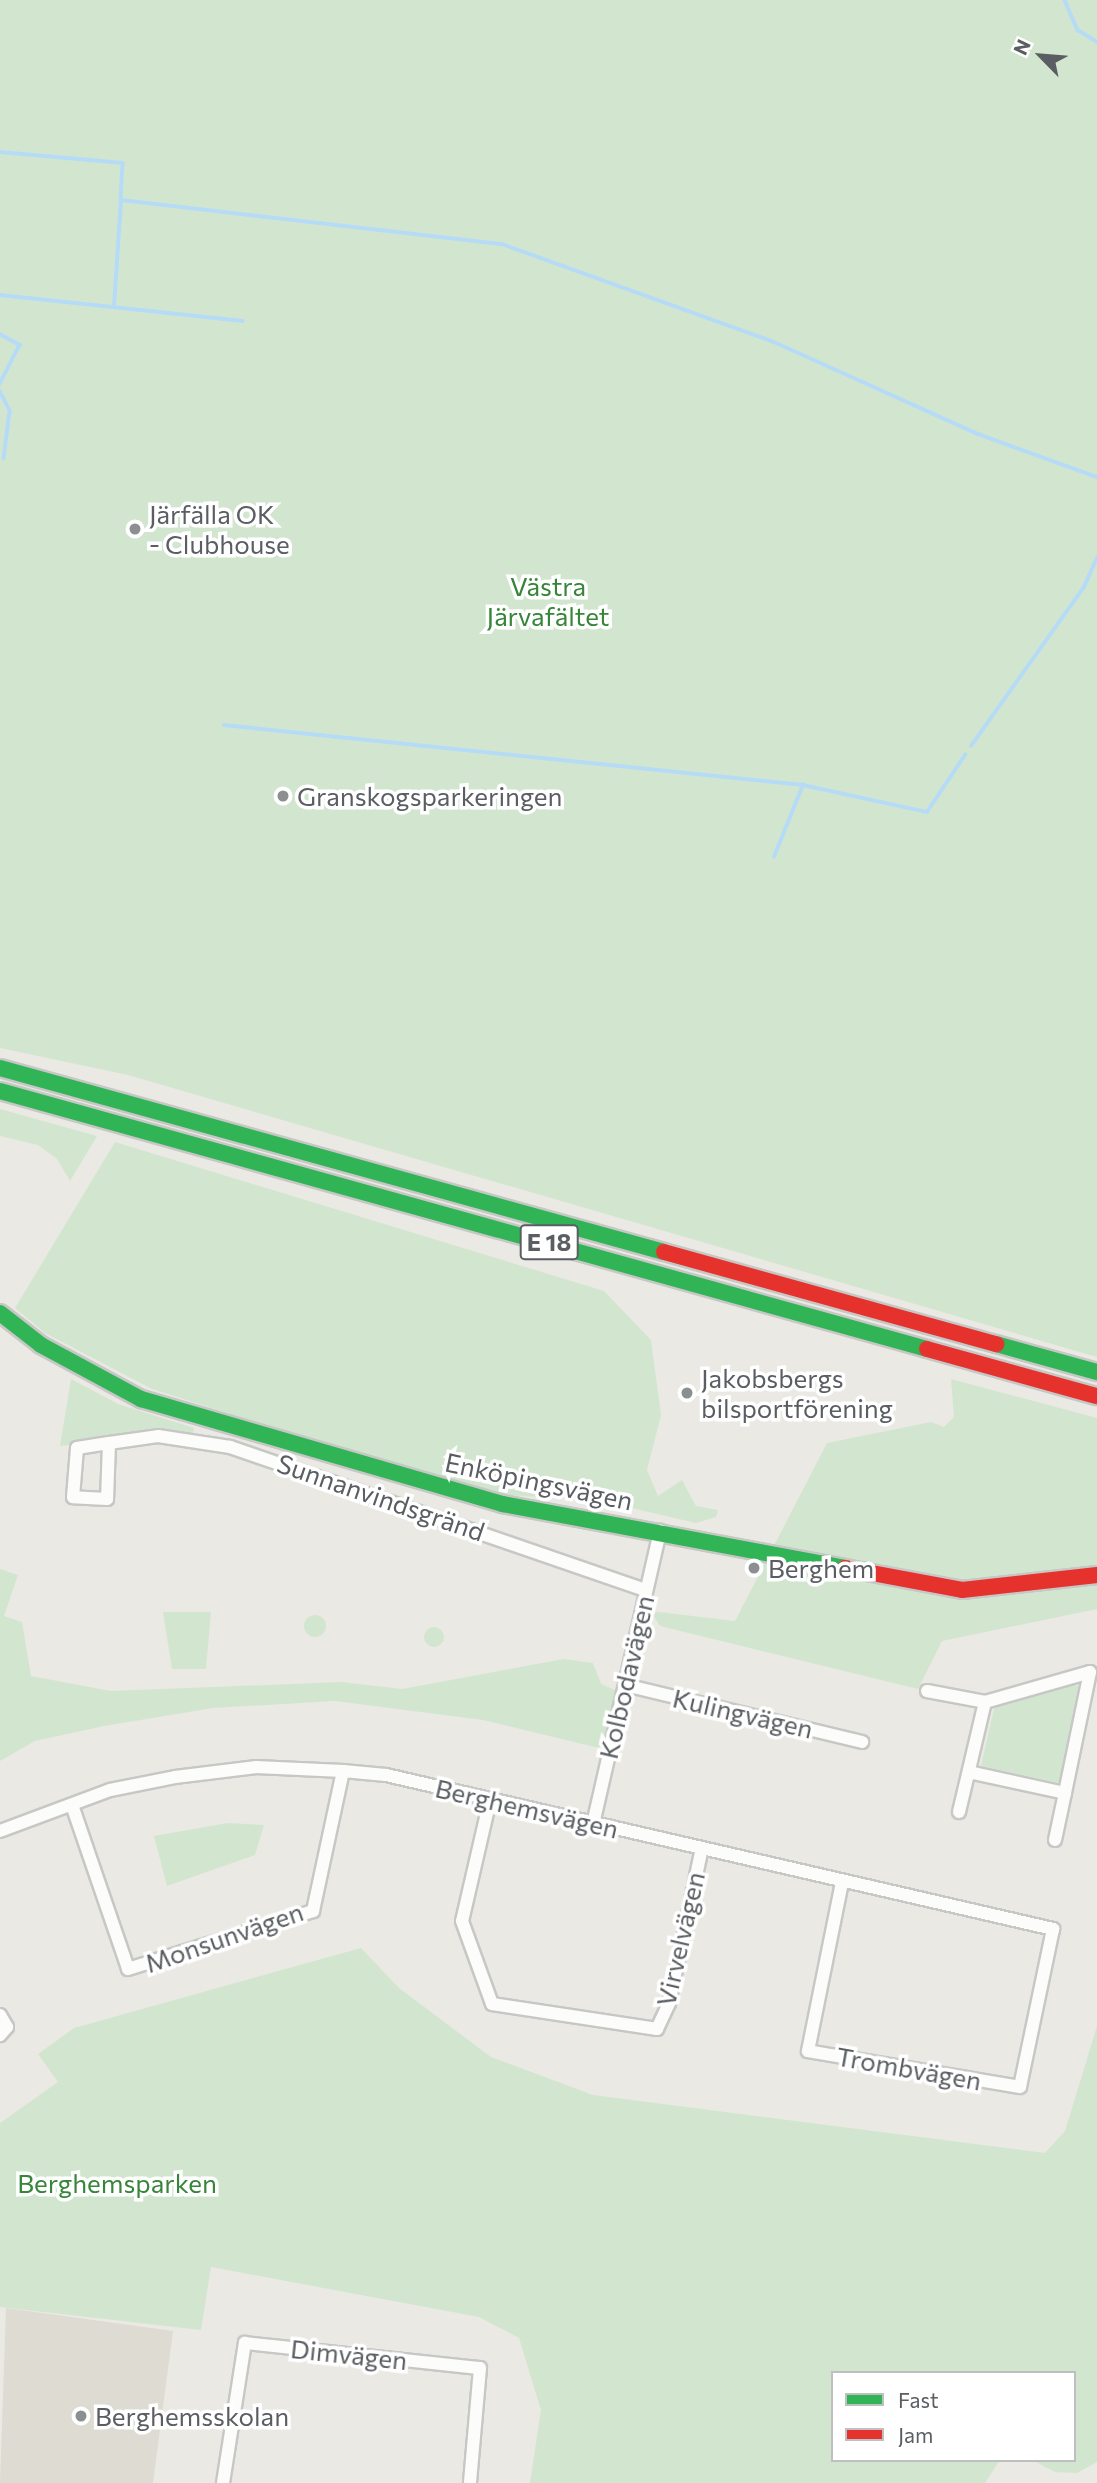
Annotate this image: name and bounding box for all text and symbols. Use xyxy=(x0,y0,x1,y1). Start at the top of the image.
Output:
north arrow xyxy=(1006,21,1076,91)
text: N xyxy=(1008,36,1035,58)
place label: Järfälla OK - Clubhouse xyxy=(149,498,290,560)
marker: Järfälla OK - Clubhouse xyxy=(127,521,143,537)
park label: Västra Järvafältet xyxy=(487,570,609,632)
place label: Granskogsparkeringen xyxy=(297,780,562,812)
marker: Granskogsparkeringen xyxy=(275,788,291,804)
road number: E 18 xyxy=(519,1222,579,1262)
place label: Jakobsbergs bilsportförening xyxy=(701,1362,893,1424)
marker: Jakobsbergs bilsportförening xyxy=(679,1385,695,1401)
street label: Enköpingsvägen xyxy=(442,1446,636,1516)
street label: Sunnanvindsgränd xyxy=(273,1447,489,1547)
place label: Berghem xyxy=(768,1552,874,1584)
marker: Berghem xyxy=(746,1560,762,1576)
street label: Kolbodavägen xyxy=(592,1592,660,1762)
street label: Kulingvägen xyxy=(670,1682,816,1744)
street label: Berghemsvägen xyxy=(432,1772,622,1844)
street label: Virvelvägen xyxy=(649,1869,711,2009)
street label: Monsunvägen xyxy=(141,1895,307,1979)
street label: Trombvägen xyxy=(834,2040,984,2096)
park label: Berghemsparken xyxy=(17,2167,217,2199)
street label: Dimvägen xyxy=(289,2332,409,2376)
legend xyxy=(831,2371,1076,2462)
text: Fast xyxy=(898,2387,939,2412)
place label: Berghemsskolan xyxy=(95,2400,289,2432)
marker: Berghemsskolan xyxy=(73,2408,89,2424)
text: Jam xyxy=(898,2422,933,2447)

